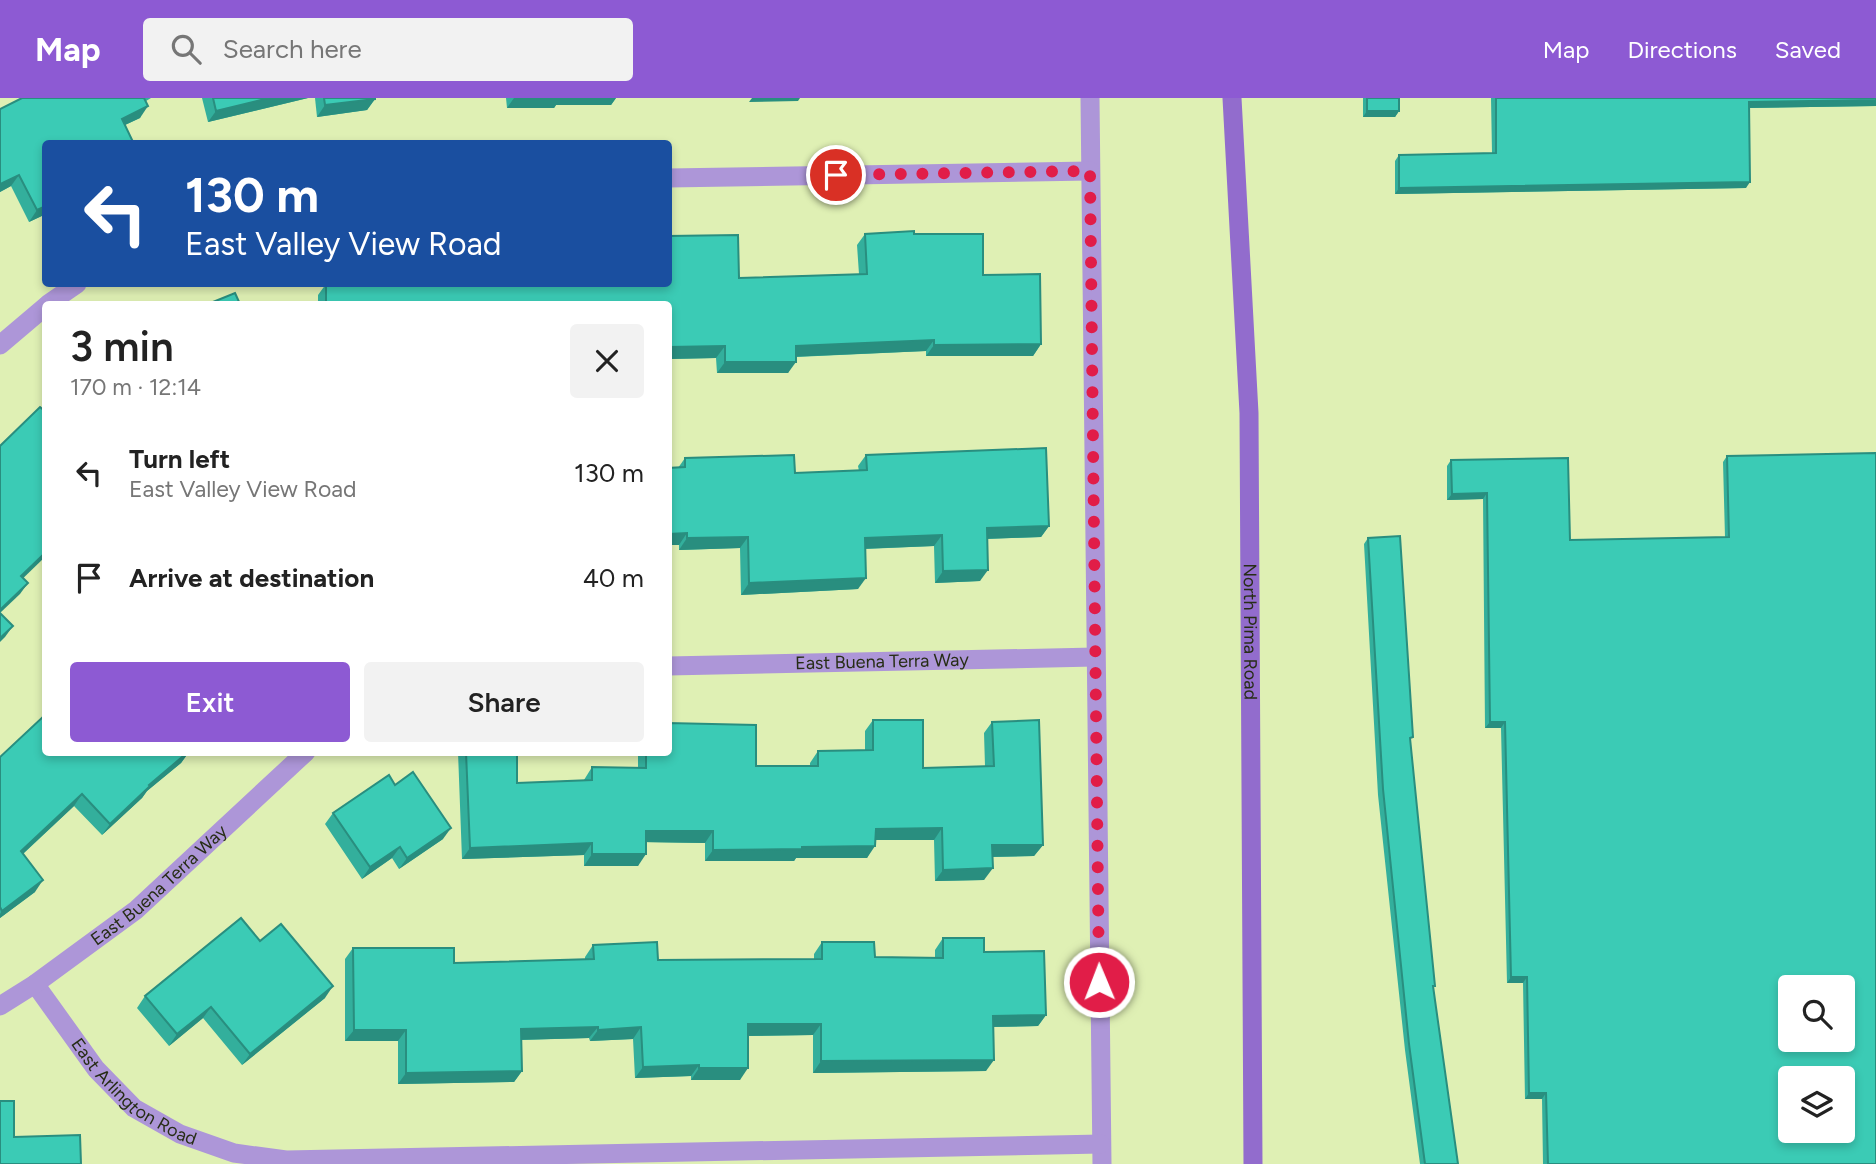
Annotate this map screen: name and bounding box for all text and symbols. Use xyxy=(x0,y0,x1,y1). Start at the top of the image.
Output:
search box xyxy=(143,18,633,81)
text: Map xyxy=(35,30,101,69)
icon: search xyxy=(167,30,205,68)
text: Search here xyxy=(223,33,362,65)
text: Map xyxy=(1543,35,1589,64)
text: Directions xyxy=(1627,35,1737,64)
text: Saved xyxy=(1775,35,1841,64)
pin xyxy=(806,145,866,205)
icon: arrive xyxy=(817,156,855,194)
text: 130 m xyxy=(185,165,319,224)
icon: left xyxy=(70,168,161,259)
text: East Valley View Road xyxy=(185,225,502,263)
text: 3 min xyxy=(70,321,174,372)
button: close xyxy=(570,324,644,398)
text: 170 m · 12:14 xyxy=(70,373,201,401)
text: Turn left xyxy=(129,443,230,475)
icon: left xyxy=(70,454,108,492)
text: 130 m xyxy=(574,457,644,489)
text: East Valley View Road xyxy=(129,475,357,503)
icon: arrive xyxy=(70,559,108,597)
text: Arrive at destination xyxy=(129,562,374,594)
text: 40 m xyxy=(583,562,644,594)
street label: North Pima Road xyxy=(1239,563,1262,700)
street label: East Buena Terra Way xyxy=(795,649,970,674)
button: Exit xyxy=(70,662,350,742)
button: Share xyxy=(364,662,644,742)
street label: East Buena Terra Way xyxy=(86,820,232,950)
position arrow xyxy=(1062,945,1136,1019)
map controls xyxy=(1778,975,1855,1143)
button: search xyxy=(1778,975,1855,1052)
street label: East Arlington Road xyxy=(66,1034,200,1150)
button: layers xyxy=(1778,1066,1855,1143)

